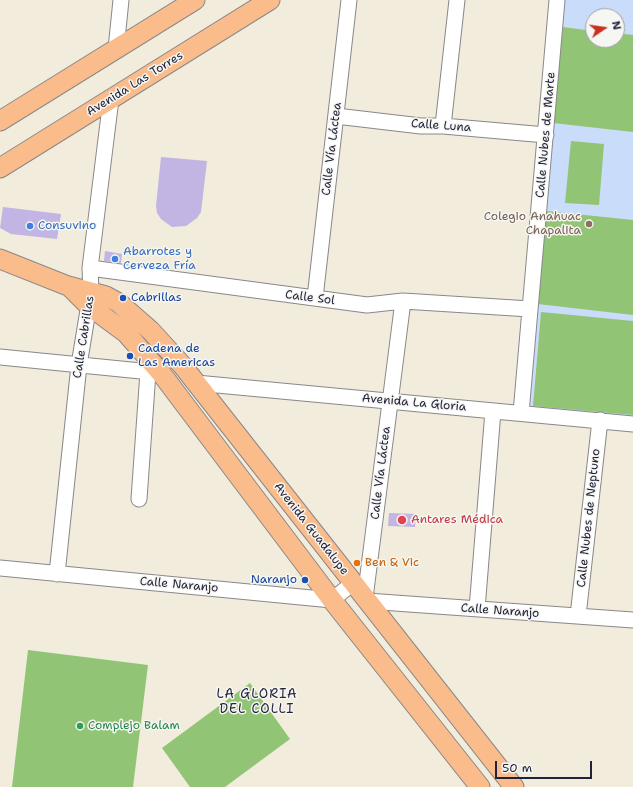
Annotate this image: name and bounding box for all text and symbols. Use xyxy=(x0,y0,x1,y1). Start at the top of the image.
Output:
north arrow xyxy=(585,8,625,48)
text: N xyxy=(608,19,624,31)
street label: Avenida Las Torres xyxy=(84,48,186,120)
street label: Calle Nubes de Marte xyxy=(533,71,559,199)
street label: Calle Vía Láctea xyxy=(319,102,345,196)
street label: Calle Luna xyxy=(410,117,472,135)
place label: Colegio Anahuac Chapalita xyxy=(484,210,581,238)
place label: Consuvino xyxy=(38,219,96,233)
marker: Colegio Anahuac Chapalita xyxy=(584,219,594,229)
marker: Consuvino xyxy=(25,221,35,231)
place label: Abarrotes y Cerveza Fría xyxy=(123,245,196,273)
marker: Abarrotes y Cerveza Fría xyxy=(110,254,120,264)
street label: Calle Sol xyxy=(284,288,336,308)
place label: Cabrillas xyxy=(131,291,182,305)
marker: Cabrillas xyxy=(118,293,128,303)
street label: Calle Cabrillas xyxy=(70,295,98,379)
place label: Cadena de Las Americas xyxy=(138,342,215,370)
marker: Cadena de Las Americas xyxy=(125,351,135,361)
street label: Avenida La Gloria xyxy=(361,391,467,415)
street label: Calle Vía Láctea xyxy=(368,426,394,520)
street label: Calle Nubes de Neptuno xyxy=(575,448,603,588)
street label: Avenida Guadalupe xyxy=(270,480,352,578)
place label: Antares Médica xyxy=(411,513,503,527)
marker: Antares Médica xyxy=(396,514,408,526)
place label: Ben & Vic xyxy=(365,556,419,570)
marker: Ben & Vic xyxy=(352,558,362,568)
place label: Naranjo xyxy=(251,573,297,587)
street label: Calle Naranjo xyxy=(139,574,219,596)
marker: Naranjo xyxy=(300,575,310,585)
street label: Calle Naranjo xyxy=(460,601,540,621)
district label: LA GLORIA DEL COLLI xyxy=(217,687,297,718)
place label: Complejo Balam xyxy=(88,719,180,733)
marker: Complejo Balam xyxy=(75,721,85,731)
scale bar xyxy=(497,753,594,779)
text: 50 m xyxy=(502,760,532,776)

